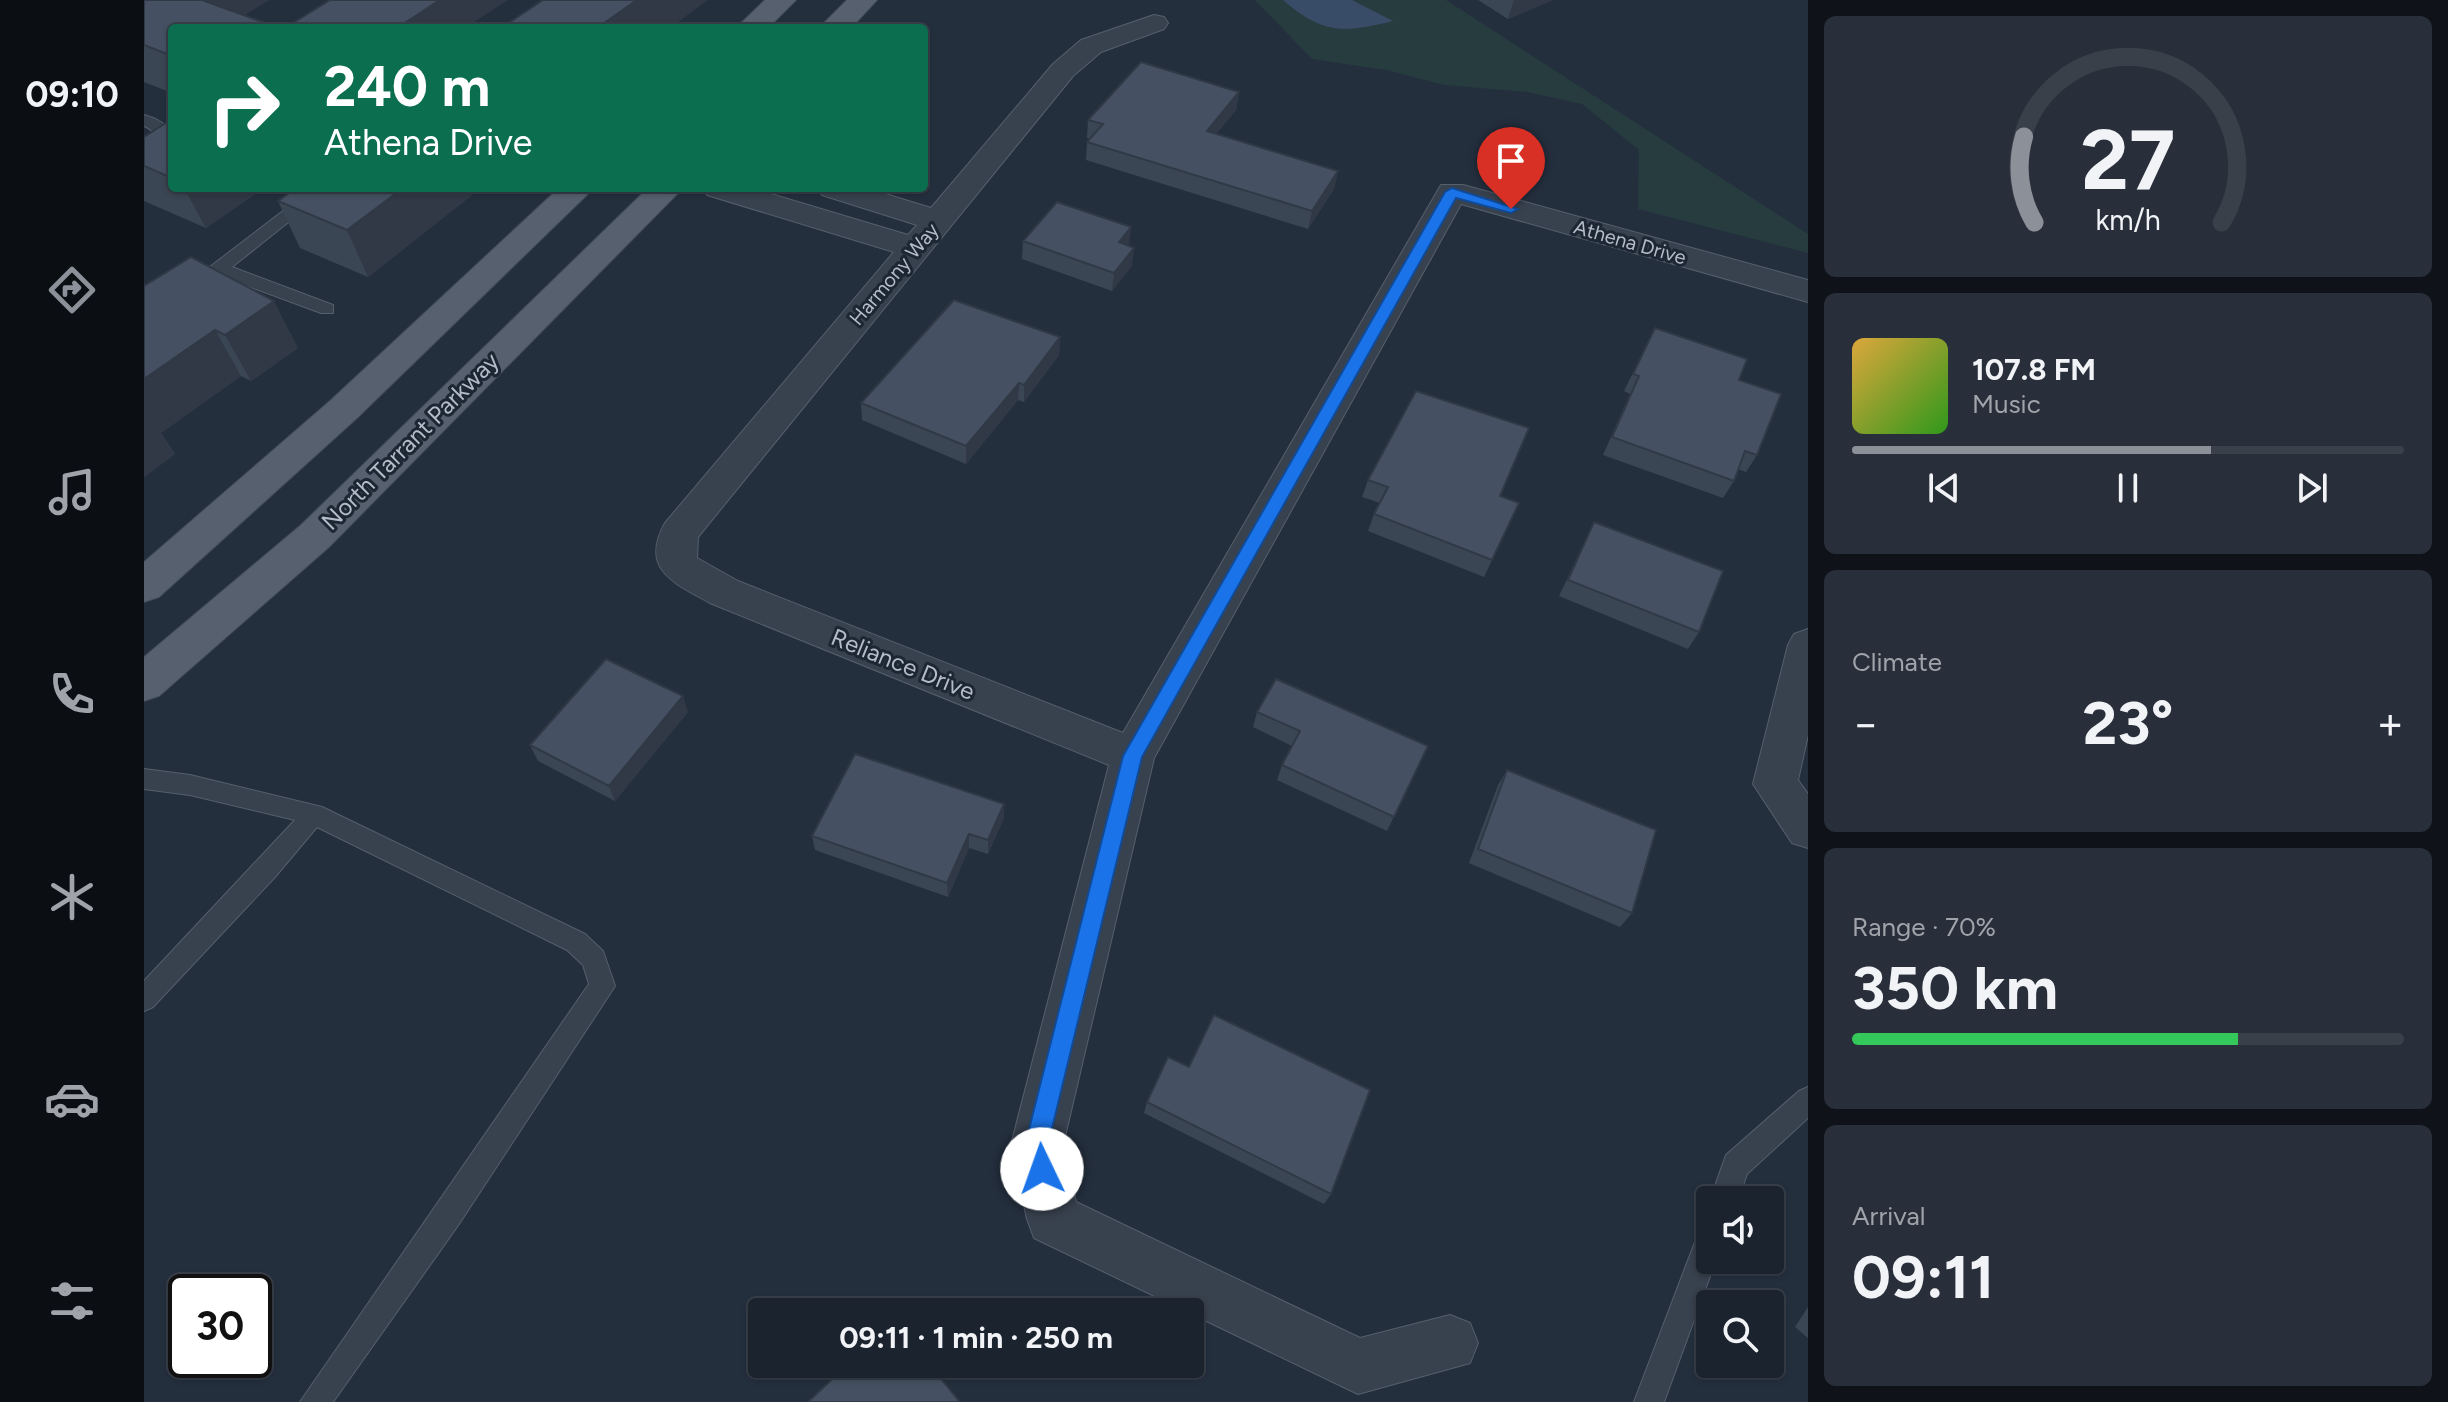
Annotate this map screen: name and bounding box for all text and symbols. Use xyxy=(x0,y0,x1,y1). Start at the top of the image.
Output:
text: 240 m xyxy=(324,53,490,120)
icon: right xyxy=(192,56,296,160)
text: 09:10 xyxy=(25,73,119,116)
text: 27 xyxy=(2081,109,2175,209)
text: Athena Drive xyxy=(324,121,532,164)
pin xyxy=(1477,127,1545,209)
icon: arrive xyxy=(1489,139,1533,183)
text: km/h xyxy=(2095,203,2161,237)
street label: Athena Drive xyxy=(1571,215,1689,270)
street label: Harmony Way xyxy=(844,218,944,330)
icon: directions xyxy=(44,262,100,318)
street label: North Tarrant Parkway xyxy=(315,346,505,536)
text: 107.8 FM xyxy=(1972,351,2096,388)
text: Music xyxy=(1972,388,2041,420)
icon: music xyxy=(44,464,100,520)
icon: previous xyxy=(1922,466,1966,510)
icon: pause xyxy=(2106,466,2150,510)
icon: next xyxy=(2290,466,2334,510)
street label: Reliance Drive xyxy=(827,622,979,706)
text: Climate xyxy=(1852,646,1942,678)
icon: phone xyxy=(44,666,100,722)
text: 23° xyxy=(2083,687,2173,759)
text: − xyxy=(1852,697,1879,750)
text: + xyxy=(2377,697,2404,750)
icon: climate xyxy=(44,869,100,925)
text: Range · 70% xyxy=(1852,911,1996,943)
text: 350 km xyxy=(1852,952,2058,1024)
icon: car xyxy=(44,1071,100,1127)
position arrow xyxy=(1000,1127,1084,1211)
map controls xyxy=(1696,1186,1784,1378)
button: sound xyxy=(1696,1186,1784,1274)
text: Arrival xyxy=(1852,1200,1925,1232)
text: 09:11 xyxy=(1852,1241,1994,1313)
icon: filters xyxy=(44,1273,100,1329)
speed limit sign: 30 xyxy=(168,1274,272,1378)
button: search xyxy=(1696,1290,1784,1378)
text: 09:11 · 1 min · 250 m xyxy=(839,1319,1113,1356)

